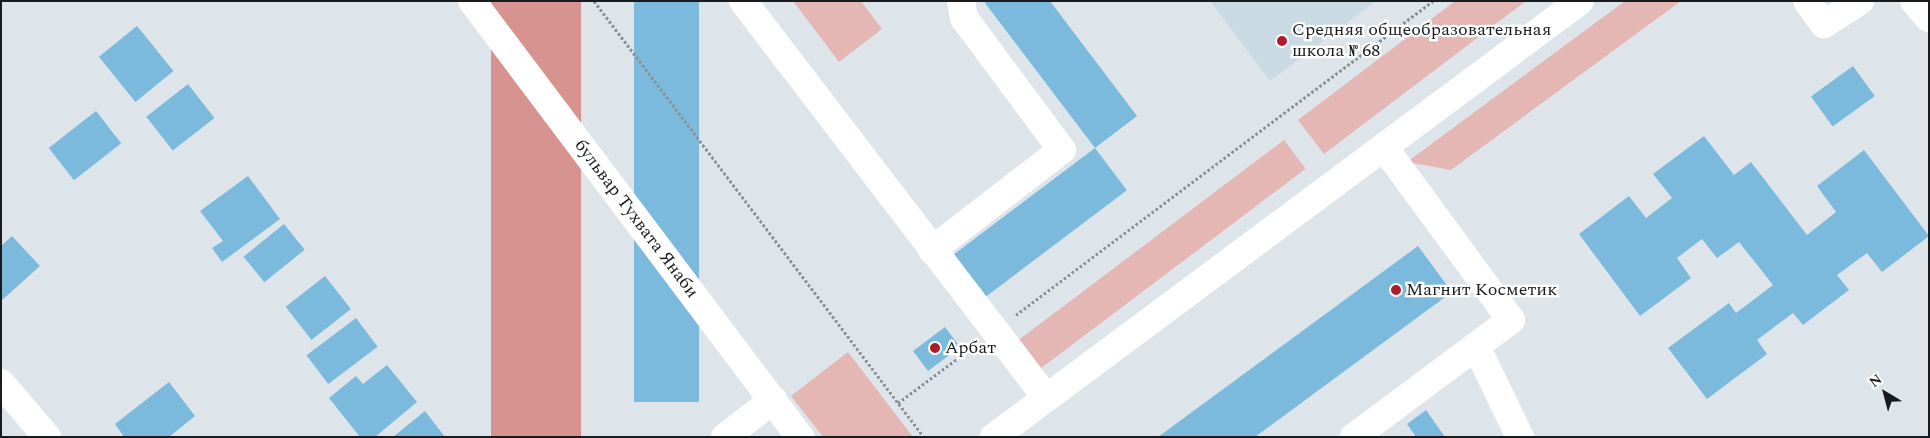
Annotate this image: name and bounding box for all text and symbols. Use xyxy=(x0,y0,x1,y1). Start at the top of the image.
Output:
place label: Средняя общеобразовательная школа № 68 xyxy=(1292,20,1551,62)
marker: Средняя общеобразовательная школа № 68 xyxy=(1276,35,1288,47)
street label: бульвар Тухвата Янаби xyxy=(569,136,703,302)
place label: Магнит Косметик xyxy=(1406,279,1557,301)
marker: Магнит Косметик xyxy=(1390,284,1402,296)
place label: Арбат xyxy=(945,337,996,359)
marker: Арбат xyxy=(929,342,941,354)
north arrow xyxy=(1860,368,1910,418)
text: N xyxy=(1865,369,1887,392)

